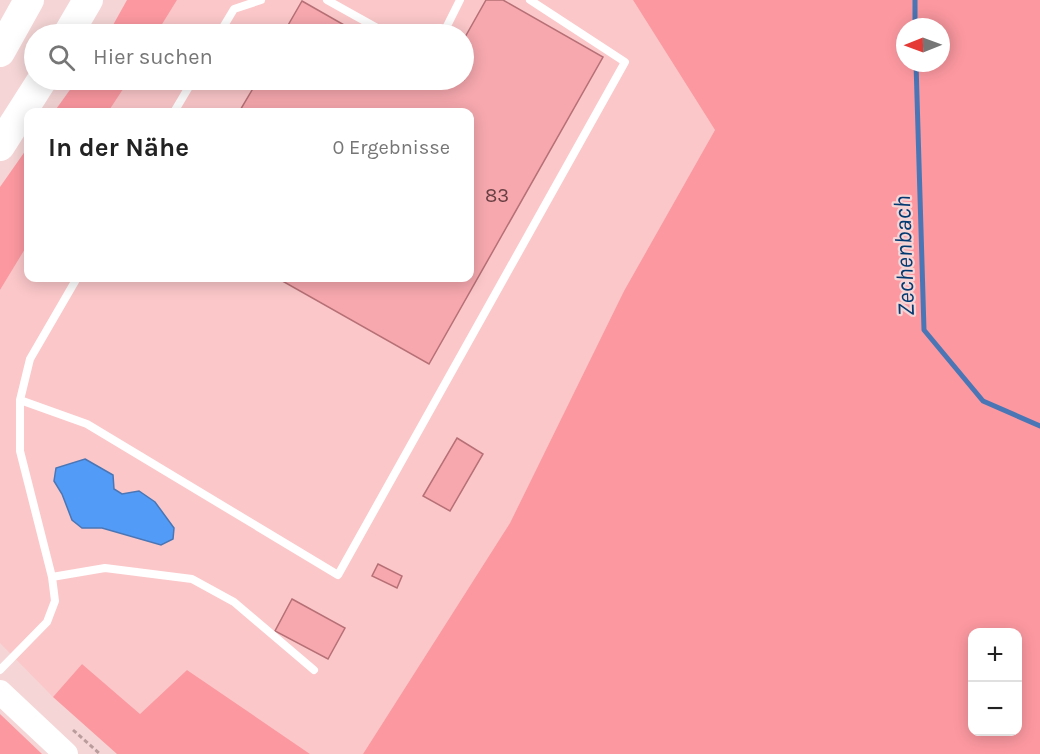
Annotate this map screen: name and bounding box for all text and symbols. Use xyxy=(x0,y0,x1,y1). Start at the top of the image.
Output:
north arrow xyxy=(896,18,950,72)
search box xyxy=(24,24,474,90)
icon: search xyxy=(45,41,78,74)
text: Hier suchen xyxy=(93,44,213,70)
text: In der Nähe xyxy=(48,132,189,163)
text: 0 Ergebnisse xyxy=(333,136,450,159)
house number: 83 xyxy=(485,184,509,207)
water label: Zechenbach xyxy=(888,195,920,317)
map controls xyxy=(968,628,1022,736)
button: + xyxy=(968,628,1022,682)
button: − xyxy=(968,682,1022,736)

